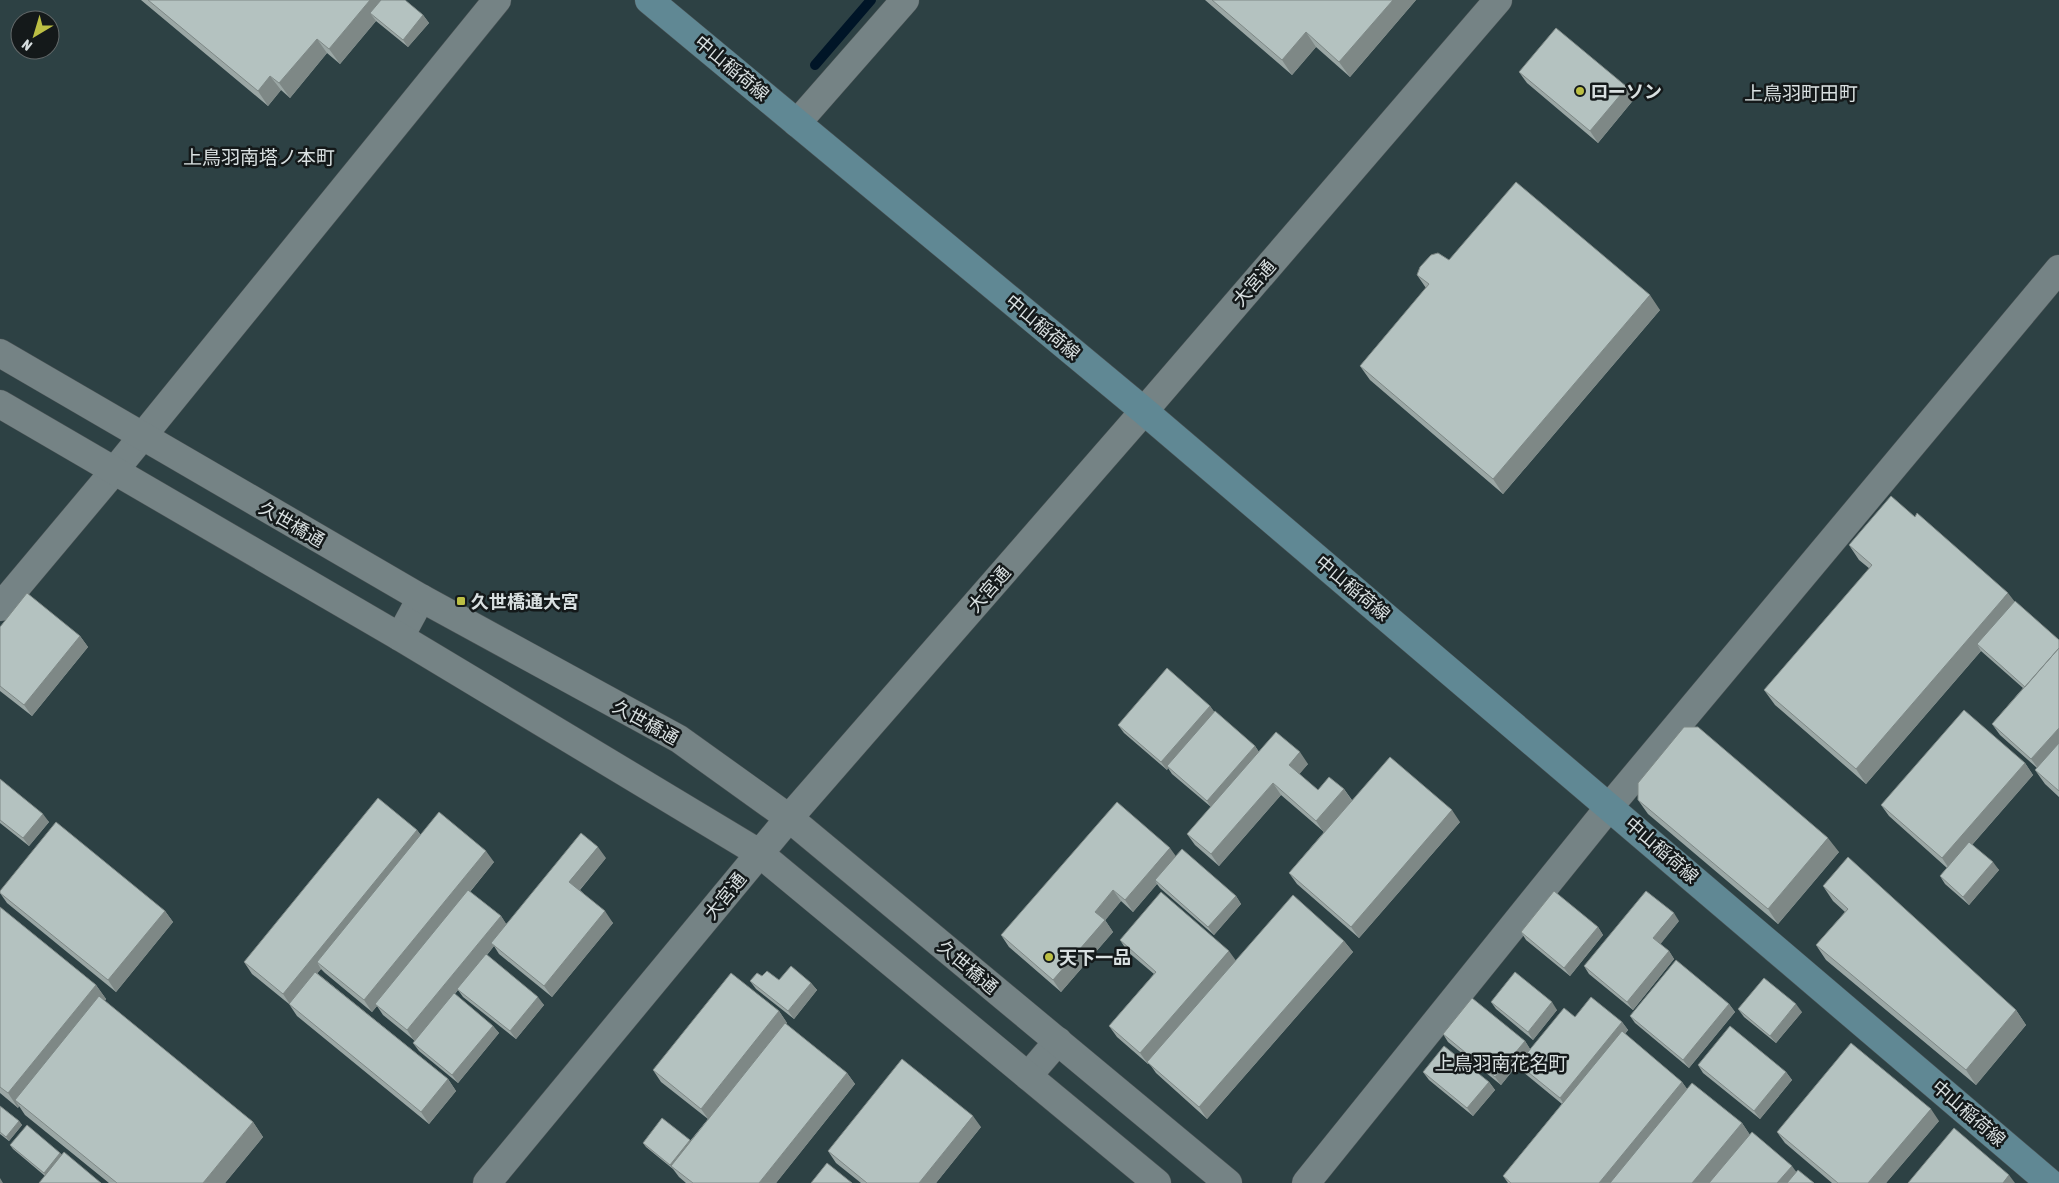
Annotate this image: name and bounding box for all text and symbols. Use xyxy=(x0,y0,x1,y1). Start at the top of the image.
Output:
north arrow xyxy=(10,10,60,60)
street label: 中山稲荷線 xyxy=(691,31,773,105)
text: N xyxy=(19,36,35,54)
place label: ローソン xyxy=(1590,81,1662,102)
district label: 上鳥羽町田町 xyxy=(1744,82,1858,104)
marker: ローソン xyxy=(1574,85,1586,97)
district label: 上鳥羽南塔ノ本町 xyxy=(183,146,335,168)
street label: 大宮通 xyxy=(1228,256,1280,310)
street label: 中山稲荷線 xyxy=(1002,290,1084,364)
street label: 久世橋通 xyxy=(256,497,328,551)
street label: 中山稲荷線 xyxy=(1312,551,1394,625)
street label: 大宮通 xyxy=(963,562,1015,616)
place label: 久世橋通大宮 xyxy=(471,591,579,612)
marker: 久世橋通大宮 xyxy=(455,595,467,607)
street label: 久世橋通 xyxy=(609,695,683,749)
street label: 中山稲荷線 xyxy=(1621,813,1703,887)
street label: 大宮通 xyxy=(700,868,750,924)
street label: 久世橋通 xyxy=(934,936,1002,998)
place label: 天下一品 xyxy=(1059,947,1131,968)
marker: 天下一品 xyxy=(1043,951,1055,963)
district label: 上鳥羽南花名町 xyxy=(1434,1052,1568,1074)
street label: 中山稲荷線 xyxy=(1928,1076,2010,1150)

